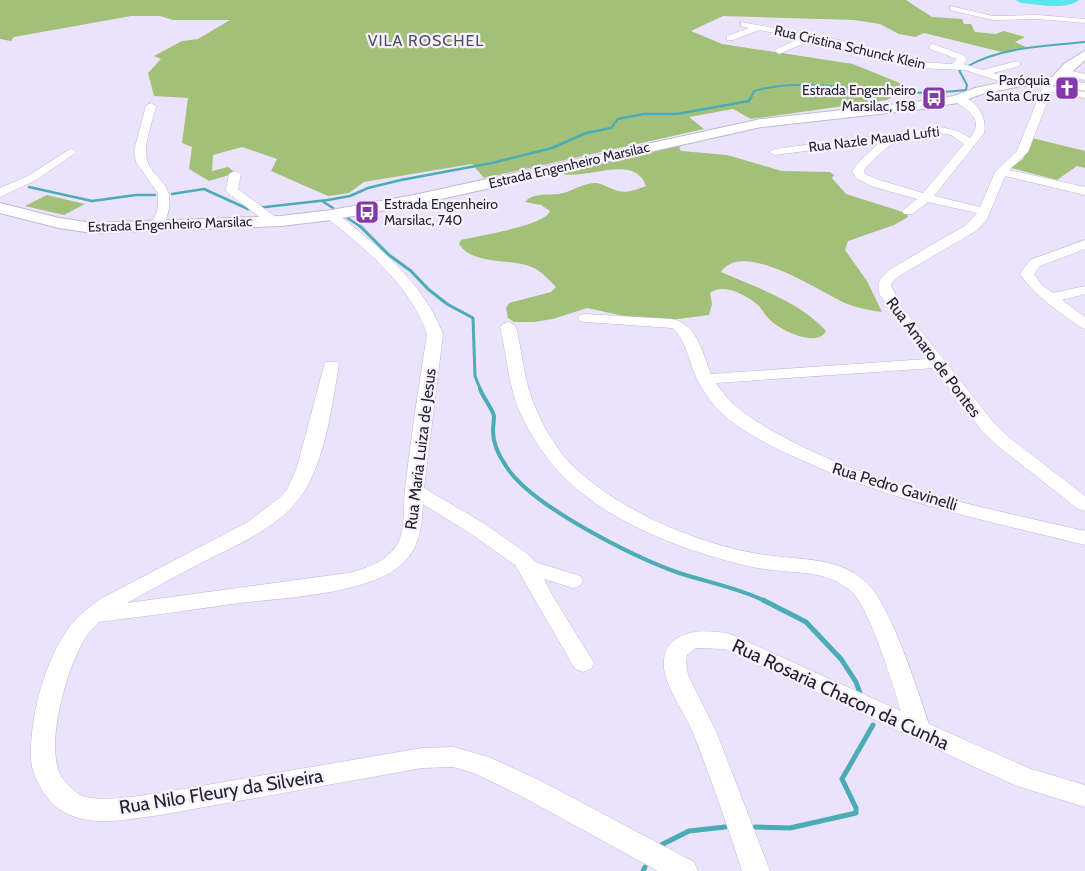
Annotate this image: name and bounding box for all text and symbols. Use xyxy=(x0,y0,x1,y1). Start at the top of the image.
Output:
street label: Rua Cristina Schunck Klein xyxy=(773,21,928,73)
district label: VILA ROSCHEL xyxy=(368,31,484,50)
place label: Paróquia Santa Cruz xyxy=(986,71,1050,105)
church icon: Paróquia Santa Cruz xyxy=(1054,75,1080,101)
place label: Estrada Engenheiro Marsilac, 158 xyxy=(802,81,916,115)
bus stop icon: Estrada Engenheiro Marsilac, 158 xyxy=(921,85,947,111)
street label: Rua Nazle Mauad Lufti xyxy=(808,122,940,156)
street label: Estrada Engenheiro Marsilac xyxy=(487,138,651,192)
place label: Estrada Engenheiro Marsilac, 740 xyxy=(384,195,498,229)
bus stop icon: Estrada Engenheiro Marsilac, 740 xyxy=(354,199,380,225)
street label: Estrada Engenheiro Marsilac xyxy=(87,212,253,236)
street label: Rua Amaro de Pontes xyxy=(882,294,985,421)
street label: Rua Maria Luiza de Jesus xyxy=(401,367,440,531)
street label: Rua Pedro Gavinelli xyxy=(830,458,960,515)
street label: Rua Rosaria Chacon da Cunha xyxy=(729,634,953,755)
street label: Rua Nilo Fleury da Silveira xyxy=(118,764,325,819)

